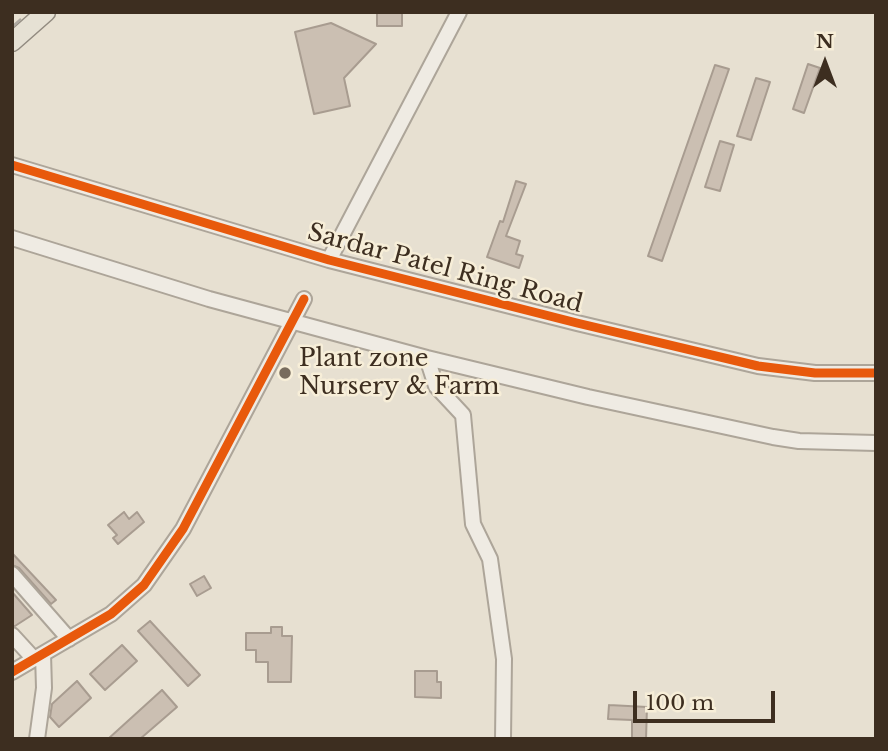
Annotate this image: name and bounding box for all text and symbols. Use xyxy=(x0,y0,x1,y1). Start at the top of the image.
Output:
north arrow xyxy=(790,28,860,98)
text: N xyxy=(816,30,834,53)
street label: Sardar Patel Ring Road xyxy=(304,218,586,320)
place label: Plant zone Nursery & Farm xyxy=(299,345,500,401)
marker: Plant zone Nursery & Farm xyxy=(277,365,293,381)
scale bar xyxy=(636,678,778,722)
text: 100 m xyxy=(646,690,714,716)

